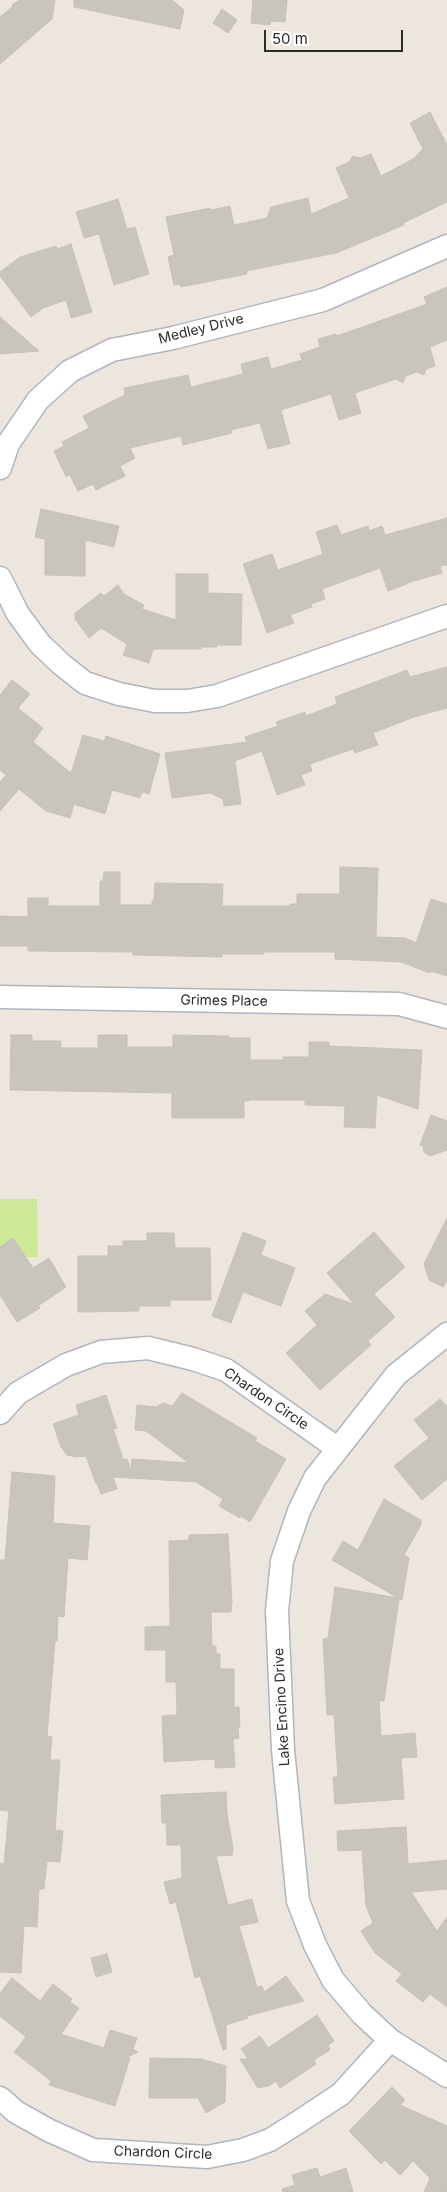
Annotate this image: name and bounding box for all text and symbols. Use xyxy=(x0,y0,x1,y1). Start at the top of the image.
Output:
scale bar xyxy=(267,20,406,52)
text: 50 m xyxy=(272,29,308,48)
street label: Medley Drive xyxy=(157,310,245,348)
street label: Grimes Place xyxy=(180,992,268,1010)
street label: Chardon Circle xyxy=(220,1364,312,1434)
street label: Lake Encino Drive xyxy=(271,1647,293,1767)
street label: Chardon Circle xyxy=(113,2143,213,2163)

